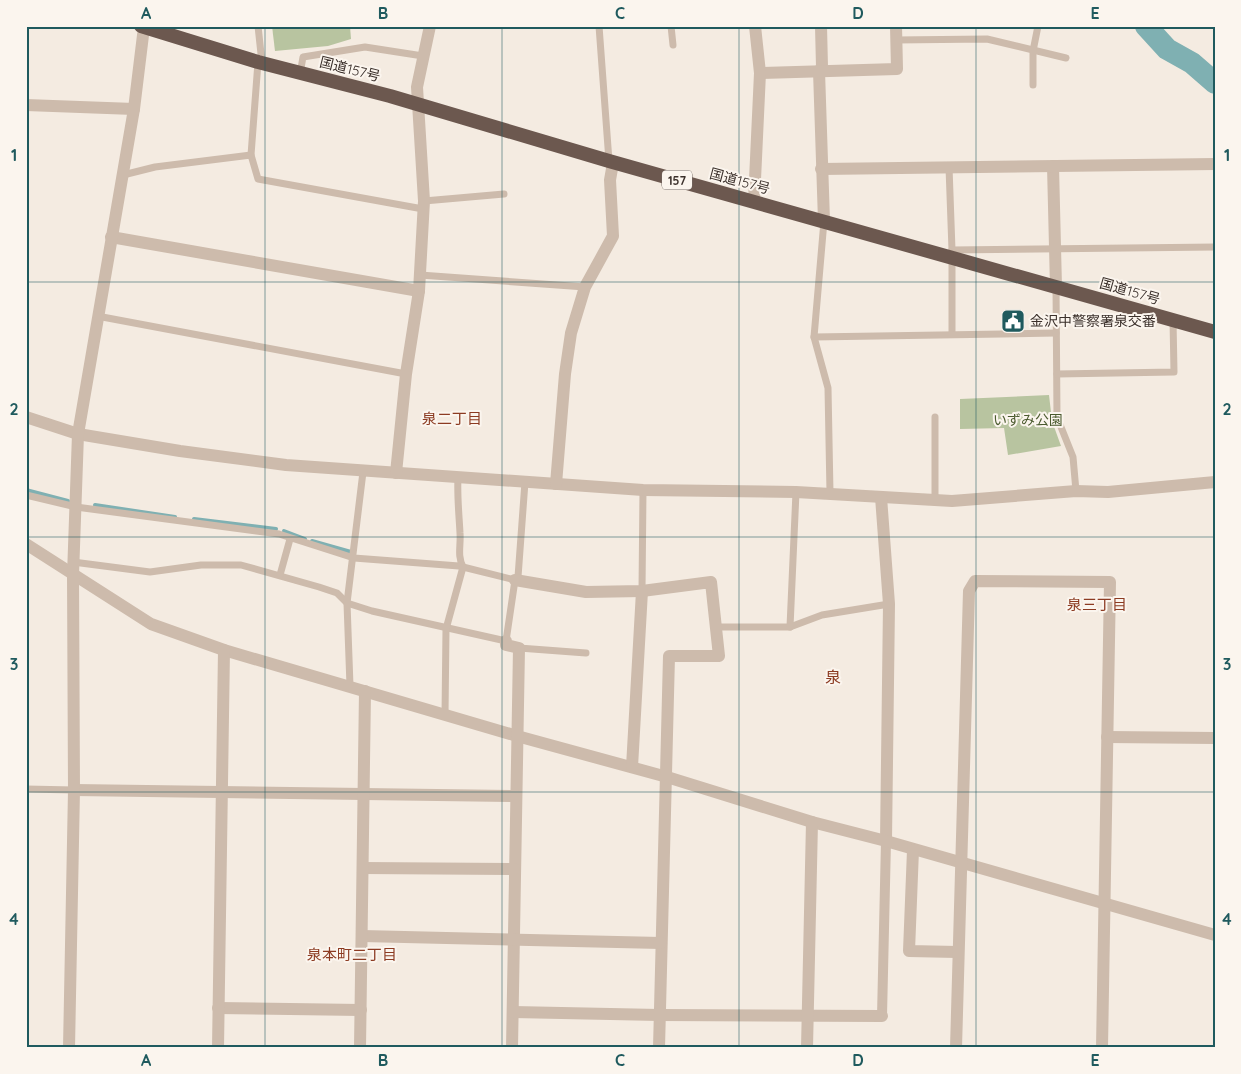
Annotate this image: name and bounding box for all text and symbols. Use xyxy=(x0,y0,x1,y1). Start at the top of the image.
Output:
text: A xyxy=(141,3,152,23)
text: B xyxy=(378,3,388,23)
text: C xyxy=(615,3,625,23)
text: D xyxy=(852,3,864,23)
text: E xyxy=(1090,3,1100,23)
street label: 国道157号 xyxy=(318,53,382,85)
text: 1 xyxy=(11,145,17,165)
text: 1 xyxy=(1224,145,1230,165)
street label: 国道157号 xyxy=(708,164,772,198)
road number: 157 xyxy=(662,170,692,190)
street label: 国道157号 xyxy=(1098,274,1162,308)
public building icon: 金沢中警察署泉交番 xyxy=(1000,308,1026,334)
place label: 金沢中警察署泉交番 xyxy=(1030,312,1156,330)
text: 2 xyxy=(9,399,19,419)
text: 2 xyxy=(1222,399,1232,419)
district label: 泉二丁目 xyxy=(422,409,482,428)
park label: いずみ公園 xyxy=(993,411,1063,429)
district label: 泉三丁目 xyxy=(1067,595,1127,614)
text: 3 xyxy=(10,654,18,674)
text: 3 xyxy=(1223,654,1231,674)
district label: 泉 xyxy=(825,667,841,687)
text: 4 xyxy=(9,909,19,929)
text: 4 xyxy=(1222,909,1232,929)
district label: 泉本町二丁目 xyxy=(307,945,397,964)
text: A xyxy=(141,1050,152,1070)
text: B xyxy=(378,1050,388,1070)
text: C xyxy=(615,1050,625,1070)
text: D xyxy=(852,1050,864,1070)
text: E xyxy=(1090,1050,1100,1070)

